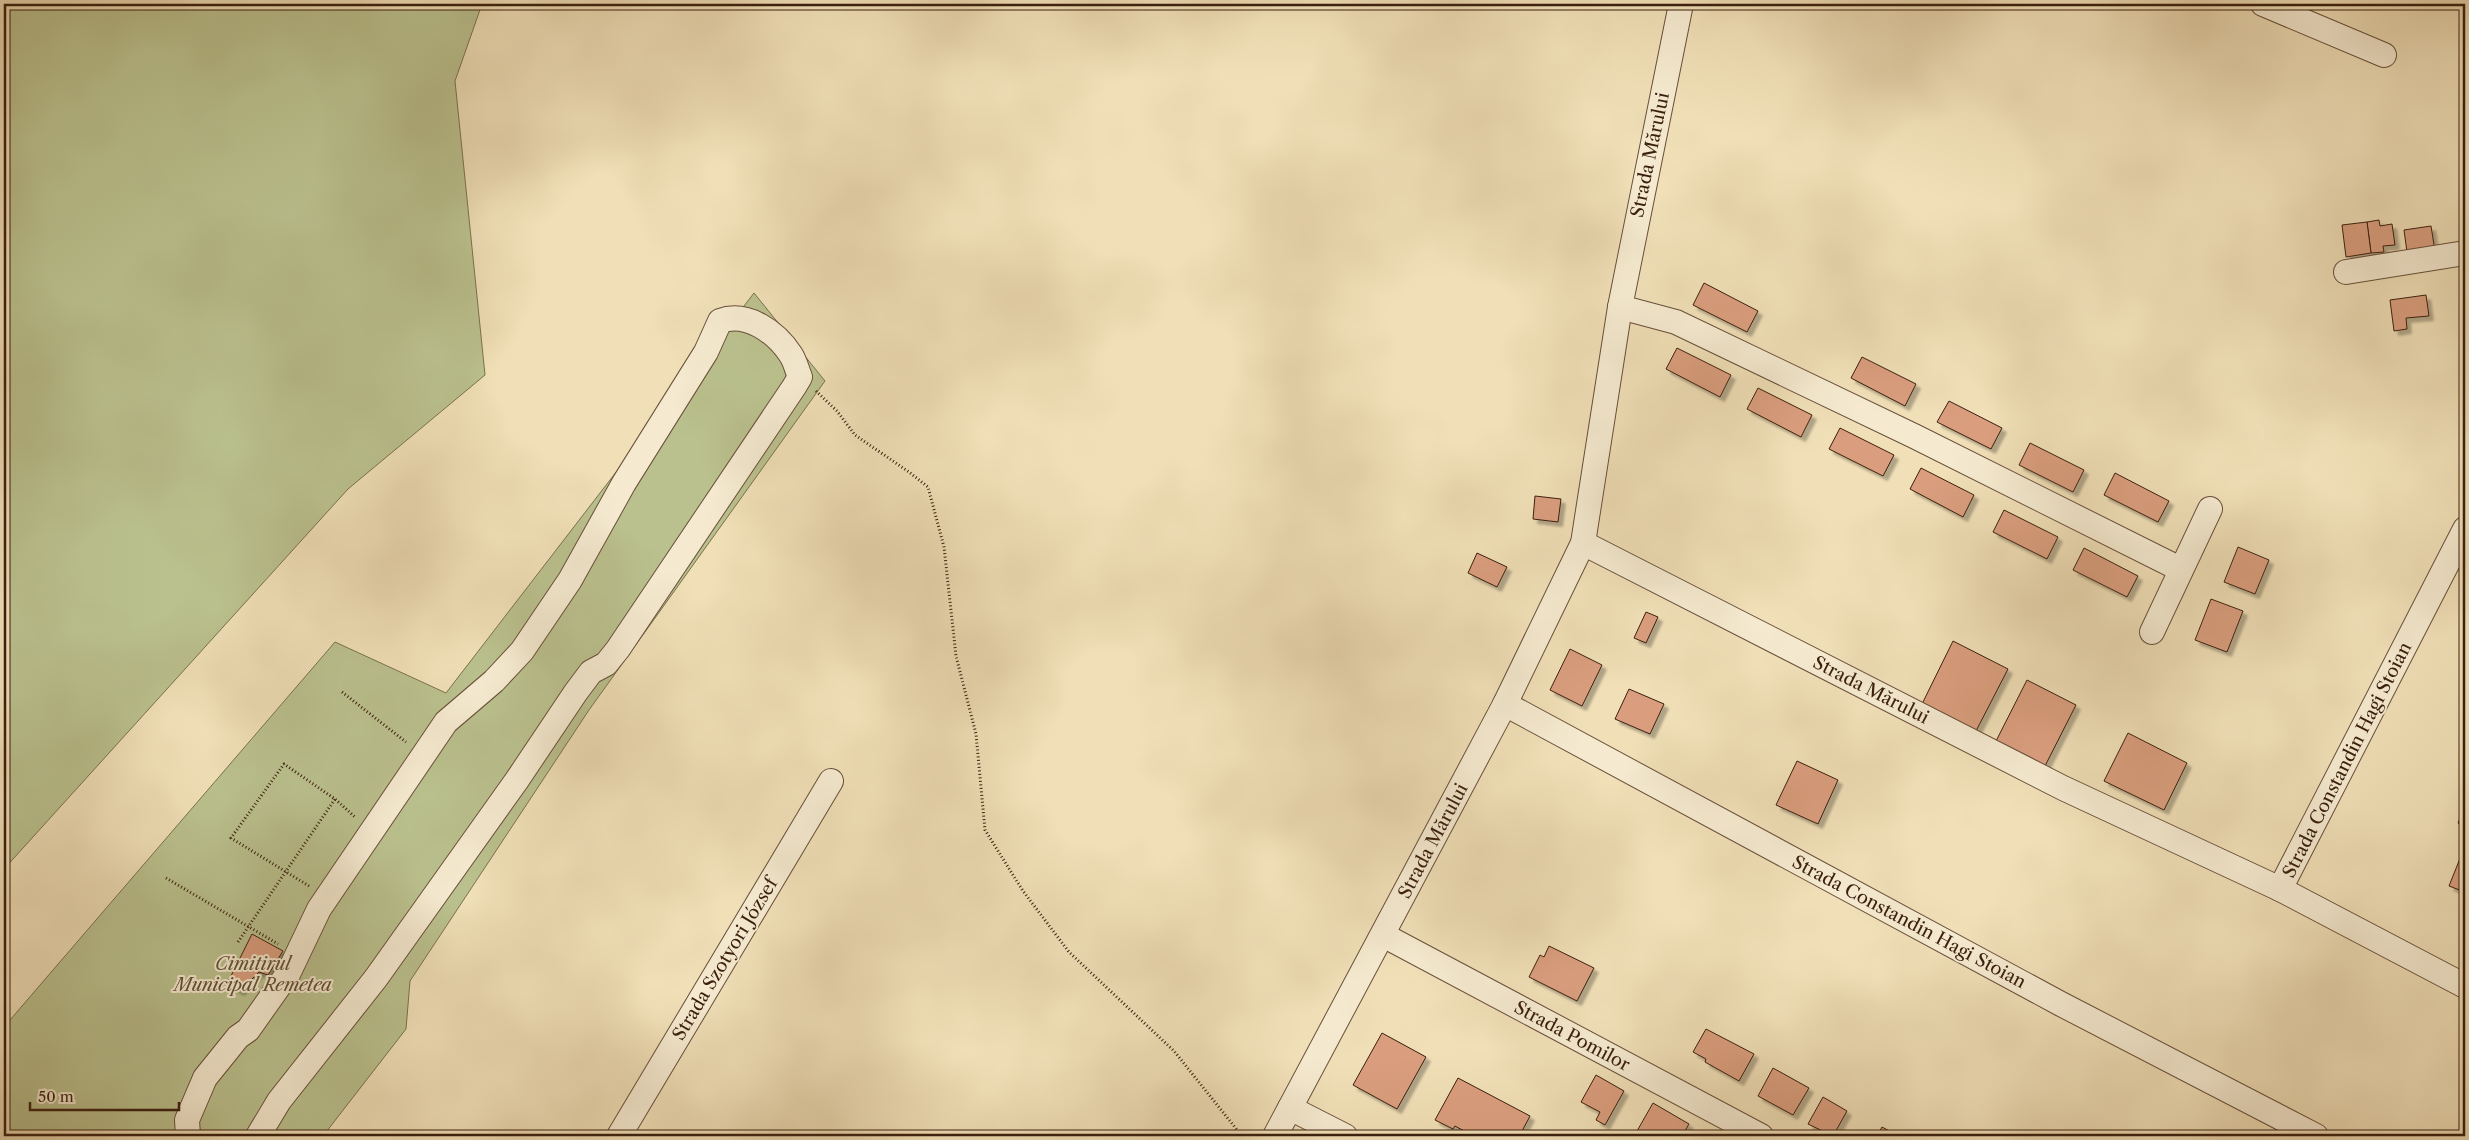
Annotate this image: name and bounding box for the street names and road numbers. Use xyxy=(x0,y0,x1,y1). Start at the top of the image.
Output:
street label: Strada Mărului xyxy=(1626,90,1674,220)
street label: Strada Constandin Hagi Stoian xyxy=(2278,638,2416,882)
street label: Strada Mărului xyxy=(1809,651,1933,729)
street label: Strada Mărului xyxy=(1393,779,1473,902)
street label: Strada Constandin Hagi Stoian xyxy=(1788,851,2030,993)
street label: Strada Szotyori József xyxy=(668,872,784,1044)
street label: Strada Pomilor xyxy=(1510,996,1634,1076)

